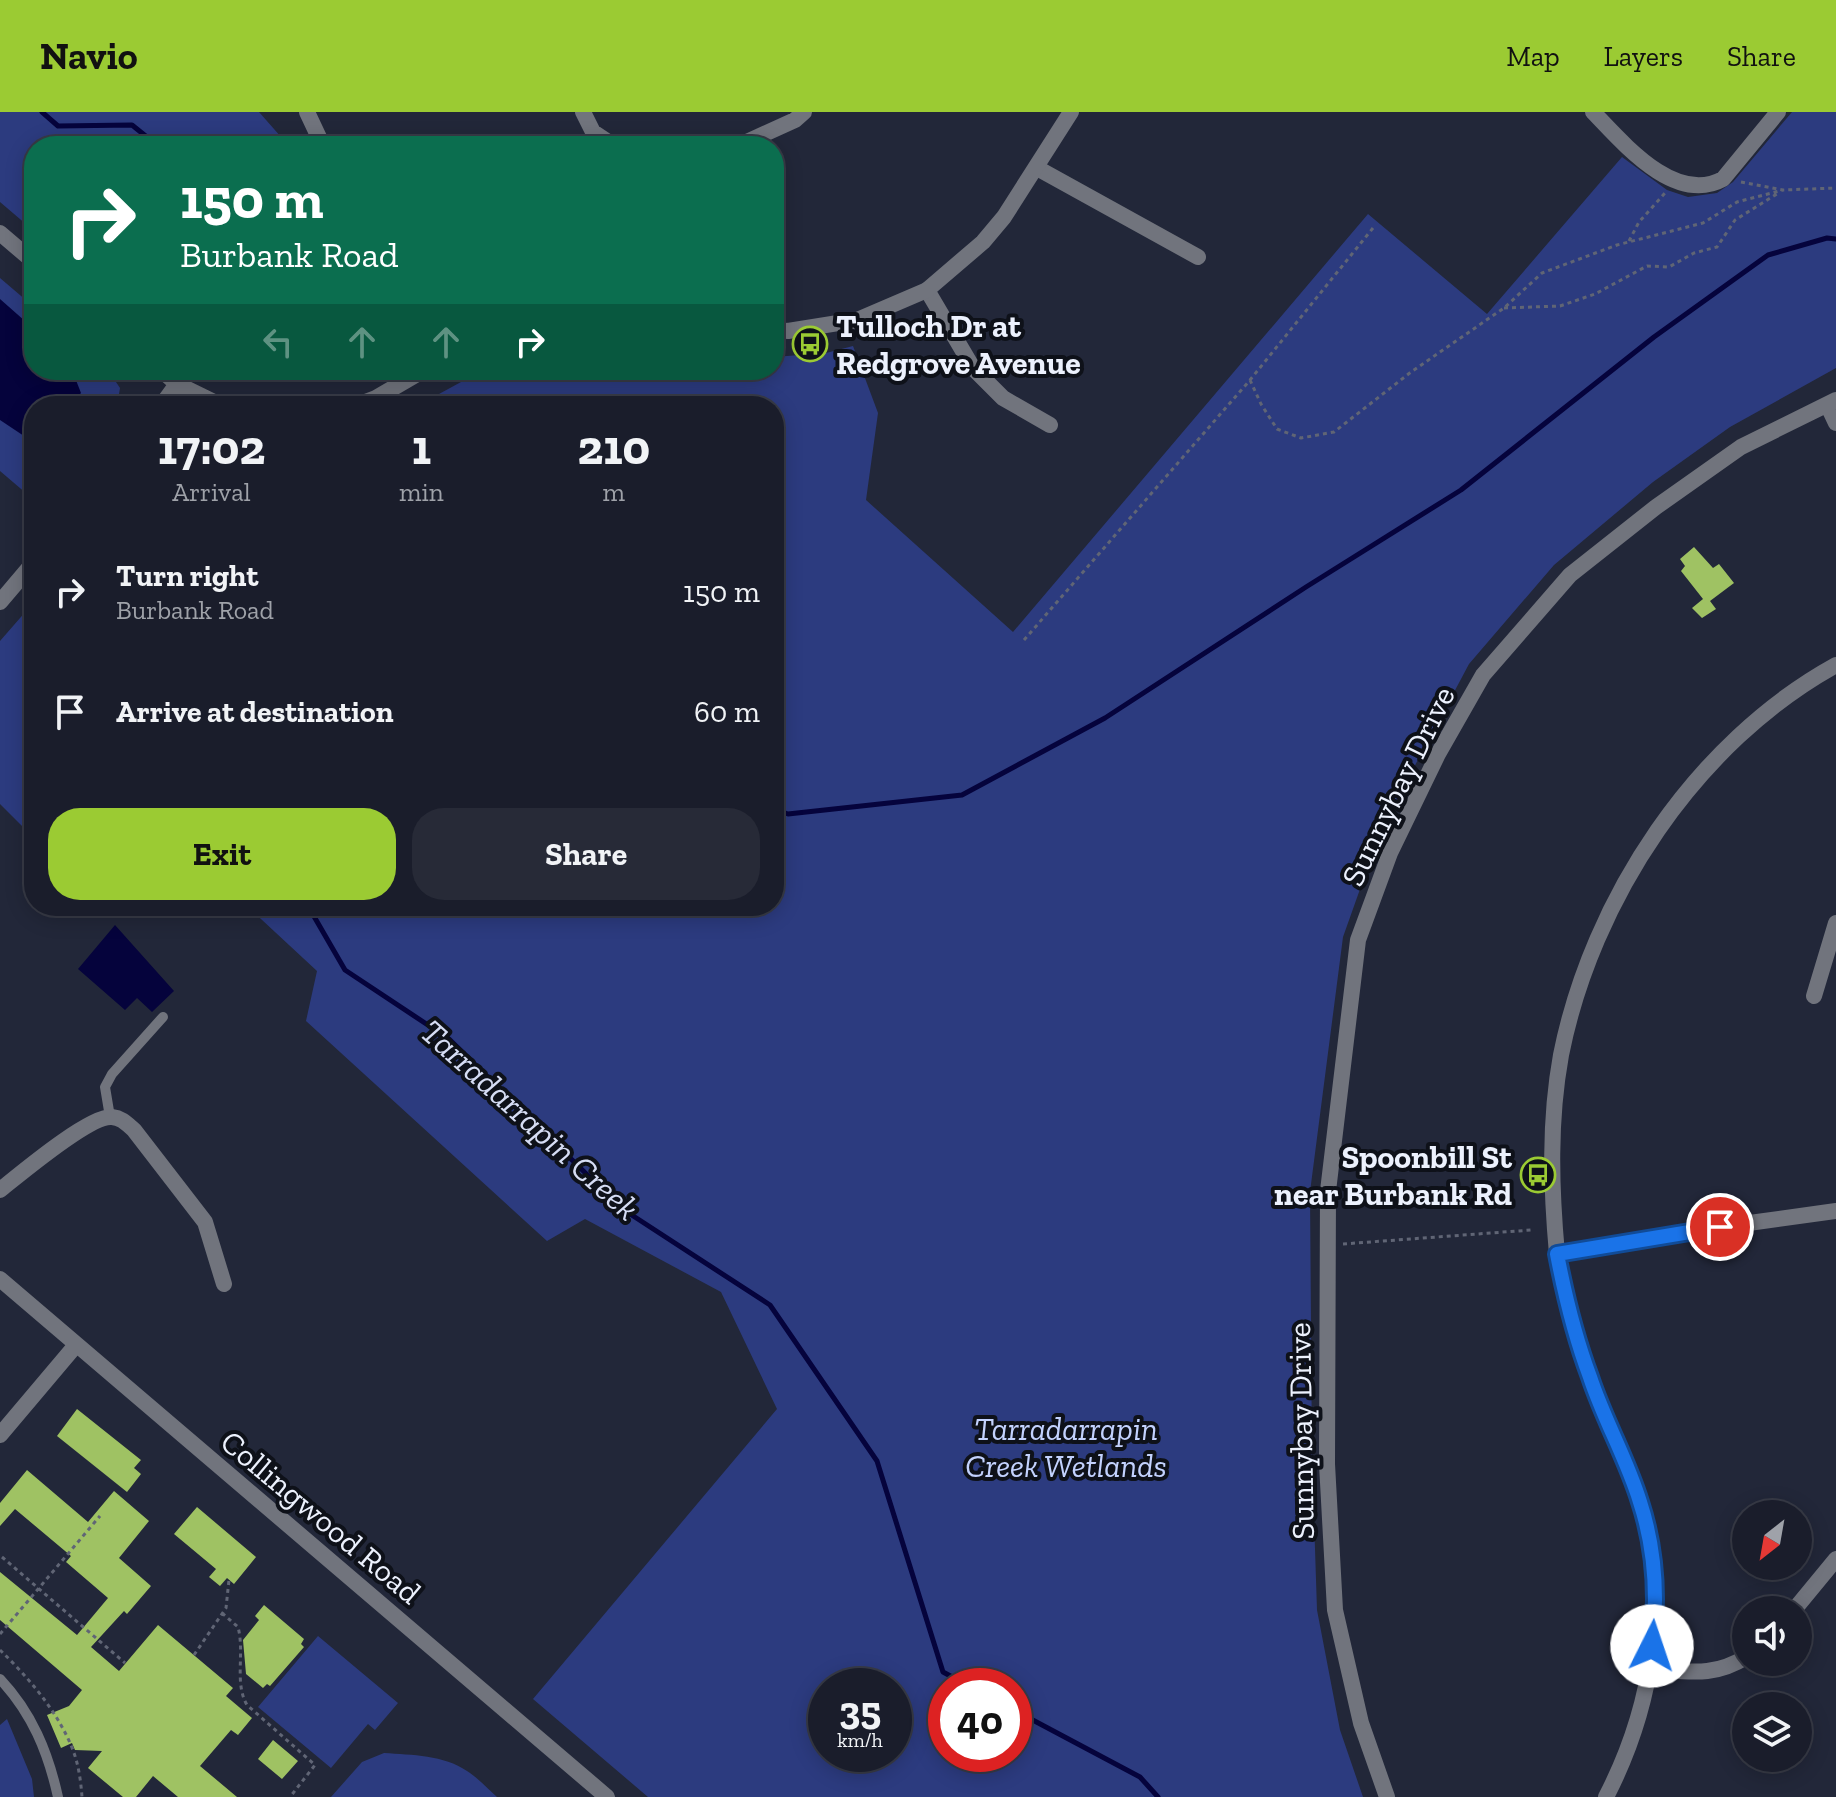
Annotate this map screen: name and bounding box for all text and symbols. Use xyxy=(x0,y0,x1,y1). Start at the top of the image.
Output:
text: Navio xyxy=(40,33,138,79)
text: Map xyxy=(1506,40,1560,73)
text: Layers xyxy=(1604,40,1683,73)
text: Share xyxy=(1727,40,1796,73)
text: 150 m xyxy=(180,165,324,232)
icon: right xyxy=(48,168,152,272)
text: Burbank Road xyxy=(180,233,399,276)
place label: Tulloch Dr at Redgrove Avenue xyxy=(836,307,1081,382)
icon: left xyxy=(256,320,300,364)
icon: ahead xyxy=(340,320,384,364)
icon: ahead xyxy=(424,320,468,364)
icon: right xyxy=(508,320,552,364)
bus stop icon: Tulloch Dr at Redgrove Avenue xyxy=(791,325,829,363)
text: 17:02 xyxy=(158,419,265,476)
text: 1 xyxy=(412,419,431,476)
text: 210 xyxy=(577,419,650,476)
text: Arrival xyxy=(172,476,251,508)
text: min xyxy=(399,476,444,508)
text: m xyxy=(603,476,625,508)
text: Turn right xyxy=(116,558,258,594)
icon: right xyxy=(48,570,92,614)
text: 150 m xyxy=(683,574,760,610)
text: Burbank Road xyxy=(116,594,274,626)
street label: Sunnybay Drive xyxy=(1333,680,1463,892)
icon: arrive xyxy=(48,690,92,734)
text: Arrive at destination xyxy=(116,694,393,730)
text: 60 m xyxy=(694,694,760,730)
button: Exit xyxy=(48,808,396,900)
button: Share xyxy=(412,808,760,900)
water label: Tarradarrapin Creek xyxy=(412,1011,648,1229)
place label: Spoonbill St near Burbank Rd xyxy=(1274,1138,1512,1213)
bus stop icon: Spoonbill St near Burbank Rd xyxy=(1519,1156,1557,1194)
pin xyxy=(1686,1193,1754,1261)
icon: arrive xyxy=(1698,1205,1742,1249)
street label: Sunnybay Drive xyxy=(1280,1322,1322,1540)
park label: Tarradarrapin Creek Wetlands xyxy=(965,1410,1167,1485)
street label: Collingwood Road xyxy=(213,1422,429,1612)
north arrow xyxy=(1732,1500,1812,1580)
map controls xyxy=(1732,1500,1812,1772)
button: sound xyxy=(1732,1596,1812,1676)
position arrow xyxy=(1610,1604,1694,1688)
speed limit sign: 40 xyxy=(928,1668,1032,1772)
text: 35 xyxy=(839,1686,881,1734)
button: layers xyxy=(1732,1692,1812,1772)
text: km/h xyxy=(837,1728,883,1752)

